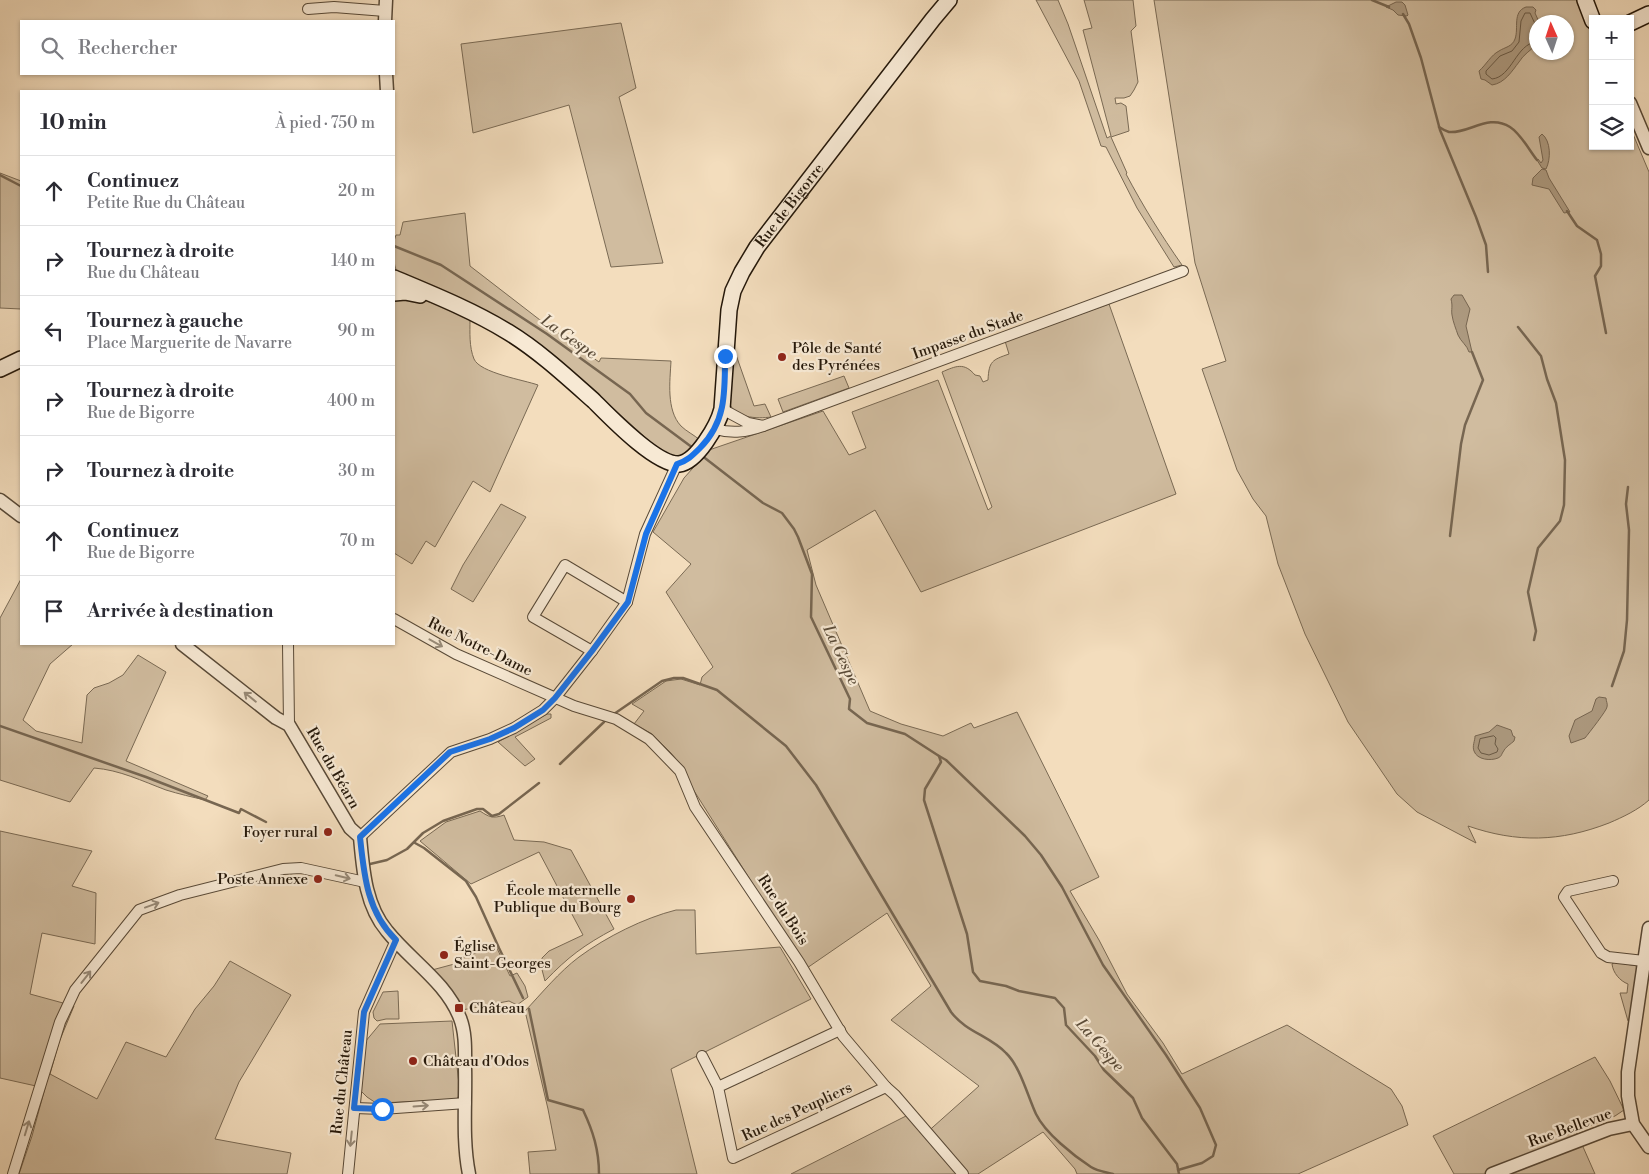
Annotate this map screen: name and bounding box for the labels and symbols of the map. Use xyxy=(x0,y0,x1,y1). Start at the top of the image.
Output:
north arrow xyxy=(1529,15,1574,60)
street label: Rue de Bigorre xyxy=(751,159,828,251)
street label: Impasse du Stade xyxy=(910,306,1026,364)
water label: La Gespe xyxy=(536,310,601,364)
place label: Pôle de Santé des Pyrénées xyxy=(792,339,882,375)
route end xyxy=(714,345,737,368)
marker: Pôle de Santé des Pyrénées xyxy=(776,351,788,363)
street label: Rue Notre-Dame xyxy=(425,613,535,681)
water label: La Gespe xyxy=(818,621,864,689)
one-way arrow xyxy=(428,639,443,649)
one-way arrow xyxy=(244,692,257,703)
street label: Rue du Béarn xyxy=(302,724,364,812)
place label: Foyer rural xyxy=(243,823,319,842)
marker: Foyer rural xyxy=(322,826,334,838)
place label: Poste Annexe xyxy=(217,870,308,889)
street label: Rue du Bois xyxy=(753,871,813,949)
marker: Poste Annexe xyxy=(312,873,324,885)
one-way arrow xyxy=(335,873,351,882)
place label: École maternelle Publique du Bourg xyxy=(494,880,621,917)
marker: École maternelle Publique du Bourg xyxy=(625,893,637,905)
one-way arrow xyxy=(144,900,159,909)
place label: Église Saint-Georges xyxy=(454,936,551,973)
marker: Église Saint-Georges xyxy=(438,949,450,961)
one-way arrow xyxy=(80,971,91,984)
place label: Château xyxy=(469,999,525,1018)
marker: Château xyxy=(453,1002,465,1014)
water label: La Gespe xyxy=(1071,1014,1129,1076)
street label: Rue du Château xyxy=(327,1028,357,1135)
place label: Château d'Odos xyxy=(423,1052,529,1071)
marker: Château d'Odos xyxy=(407,1055,419,1067)
street label: Rue des Peupliers xyxy=(739,1078,855,1146)
route start xyxy=(371,1098,394,1121)
one-way arrow xyxy=(412,1102,428,1111)
street label: Rue Bellevue xyxy=(1526,1104,1614,1152)
one-way arrow xyxy=(23,1120,33,1136)
one-way arrow xyxy=(346,1131,356,1147)

